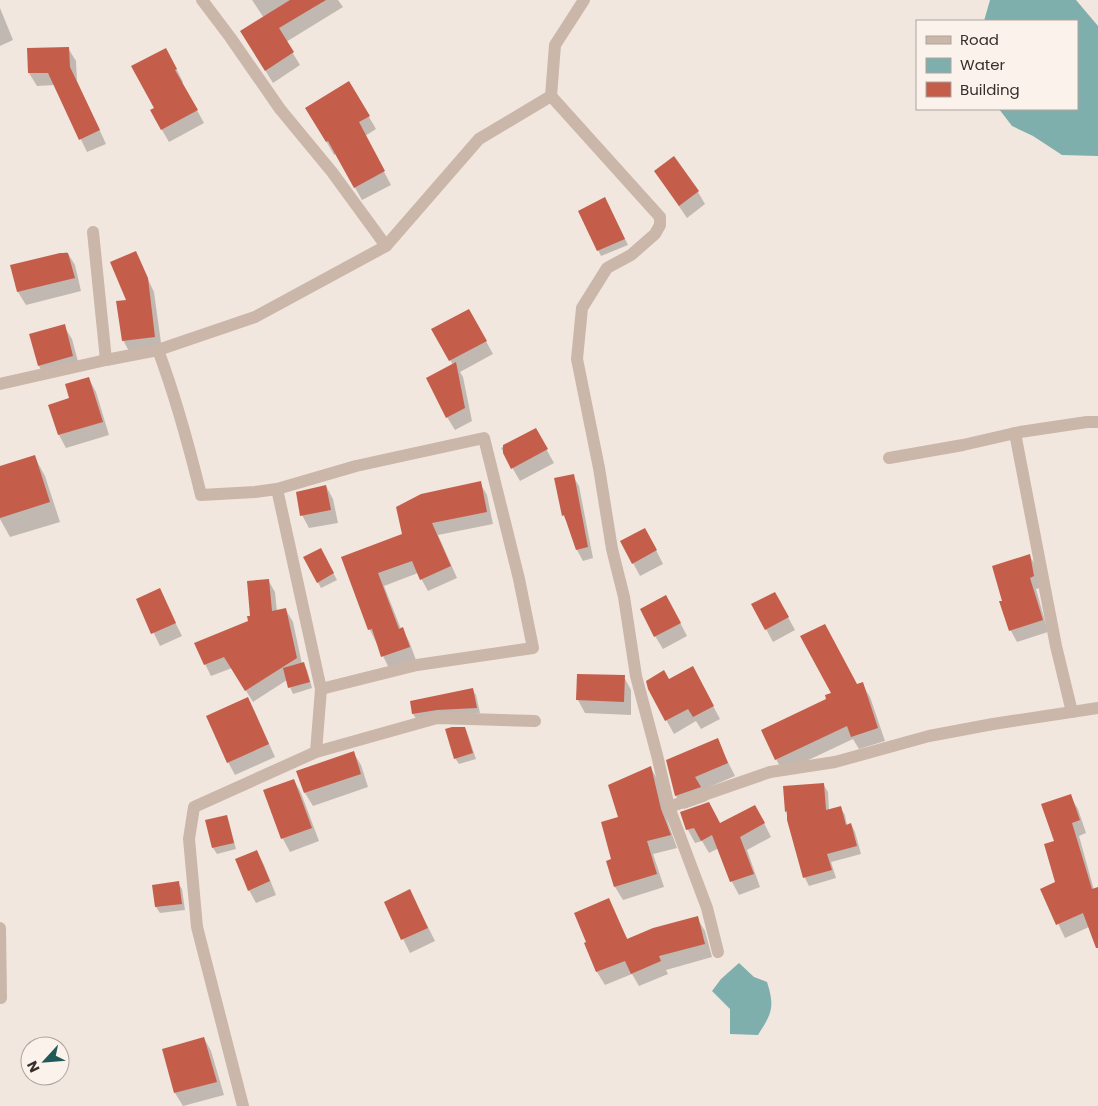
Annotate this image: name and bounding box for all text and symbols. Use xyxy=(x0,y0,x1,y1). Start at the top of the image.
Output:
legend xyxy=(916,20,1078,110)
text: Road xyxy=(960,29,999,50)
text: Water xyxy=(960,54,1006,75)
text: Building xyxy=(960,79,1020,100)
north arrow xyxy=(20,1036,70,1086)
text: N xyxy=(22,1058,45,1076)

